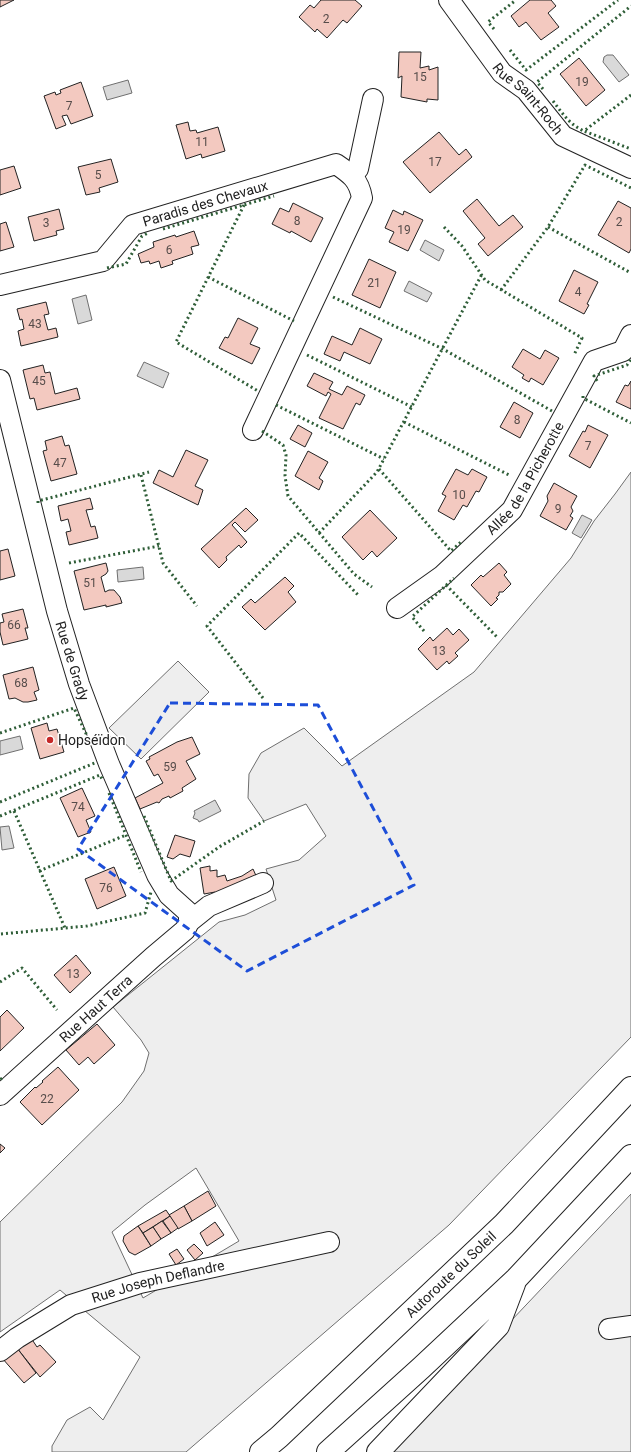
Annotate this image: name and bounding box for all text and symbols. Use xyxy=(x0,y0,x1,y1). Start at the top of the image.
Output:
house number: 2 xyxy=(323,12,330,26)
street label: Rue Saint-Roch xyxy=(489,60,566,138)
house number: 15 xyxy=(413,70,427,84)
house number: 19 xyxy=(575,75,589,89)
house number: 7 xyxy=(66,99,73,113)
house number: 11 xyxy=(195,135,209,149)
house number: 17 xyxy=(428,155,442,169)
house number: 5 xyxy=(95,168,102,182)
street label: Paradis des Chevaux xyxy=(141,177,270,230)
house number: 8 xyxy=(294,214,301,228)
house number: 2 xyxy=(616,215,623,229)
house number: 3 xyxy=(43,216,49,230)
house number: 19 xyxy=(397,223,411,237)
house number: 6 xyxy=(166,243,173,257)
house number: 21 xyxy=(367,276,381,290)
house number: 4 xyxy=(575,285,582,299)
house number: 43 xyxy=(28,317,42,331)
house number: 45 xyxy=(32,374,46,388)
house number: 8 xyxy=(514,413,521,427)
street label: Allée de la Picherotte xyxy=(483,419,567,538)
house number: 7 xyxy=(585,439,592,453)
house number: 47 xyxy=(53,456,67,470)
house number: 10 xyxy=(452,488,466,502)
house number: 9 xyxy=(555,502,561,516)
house number: 51 xyxy=(83,576,97,590)
house number: 66 xyxy=(7,618,21,632)
street label: Rue de Grady xyxy=(52,619,93,703)
house number: 13 xyxy=(432,644,446,658)
house number: 68 xyxy=(14,676,28,690)
place label: Hopséïdon xyxy=(58,732,126,748)
marker: Hopséïdon xyxy=(45,735,55,745)
house number: 59 xyxy=(163,760,177,774)
house number: 74 xyxy=(71,800,85,814)
house number: 76 xyxy=(99,881,113,895)
house number: 13 xyxy=(66,967,80,981)
street label: Rue Haut Terra xyxy=(56,972,135,1045)
house number: 22 xyxy=(40,1092,54,1106)
street label: Autoroute du Soleil xyxy=(402,1228,499,1321)
street label: Rue Joseph Deflandre xyxy=(90,1257,226,1306)

